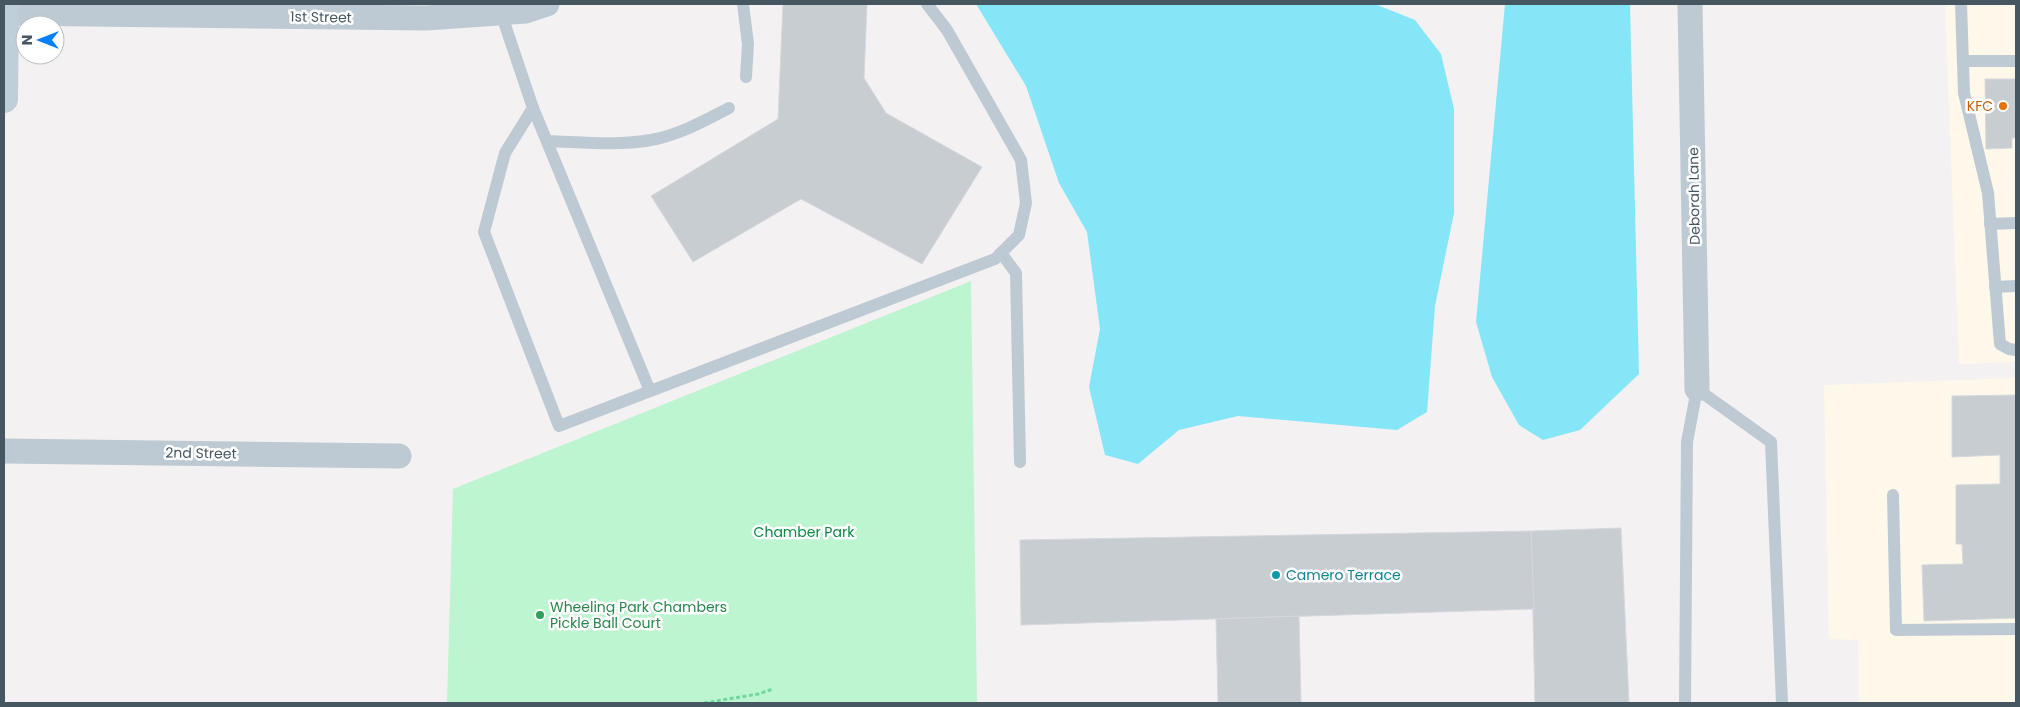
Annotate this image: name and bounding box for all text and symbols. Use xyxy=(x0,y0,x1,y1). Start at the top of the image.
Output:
street label: 1st Street xyxy=(290,6,352,28)
north arrow xyxy=(15,15,65,65)
text: N xyxy=(17,35,37,45)
place label: KFC xyxy=(1967,96,1993,116)
marker: KFC xyxy=(1997,100,2009,112)
street label: Deborah Lane xyxy=(1683,147,1705,245)
street label: 2nd Street xyxy=(165,442,237,464)
park label: Chamber Park xyxy=(754,522,855,542)
place label: Camero Terrace xyxy=(1286,565,1401,585)
marker: Camero Terrace xyxy=(1270,569,1282,581)
place label: Wheeling Park Chambers Pickle Ball Court xyxy=(550,597,727,633)
marker: Wheeling Park Chambers Pickle Ball Court xyxy=(534,609,546,621)

